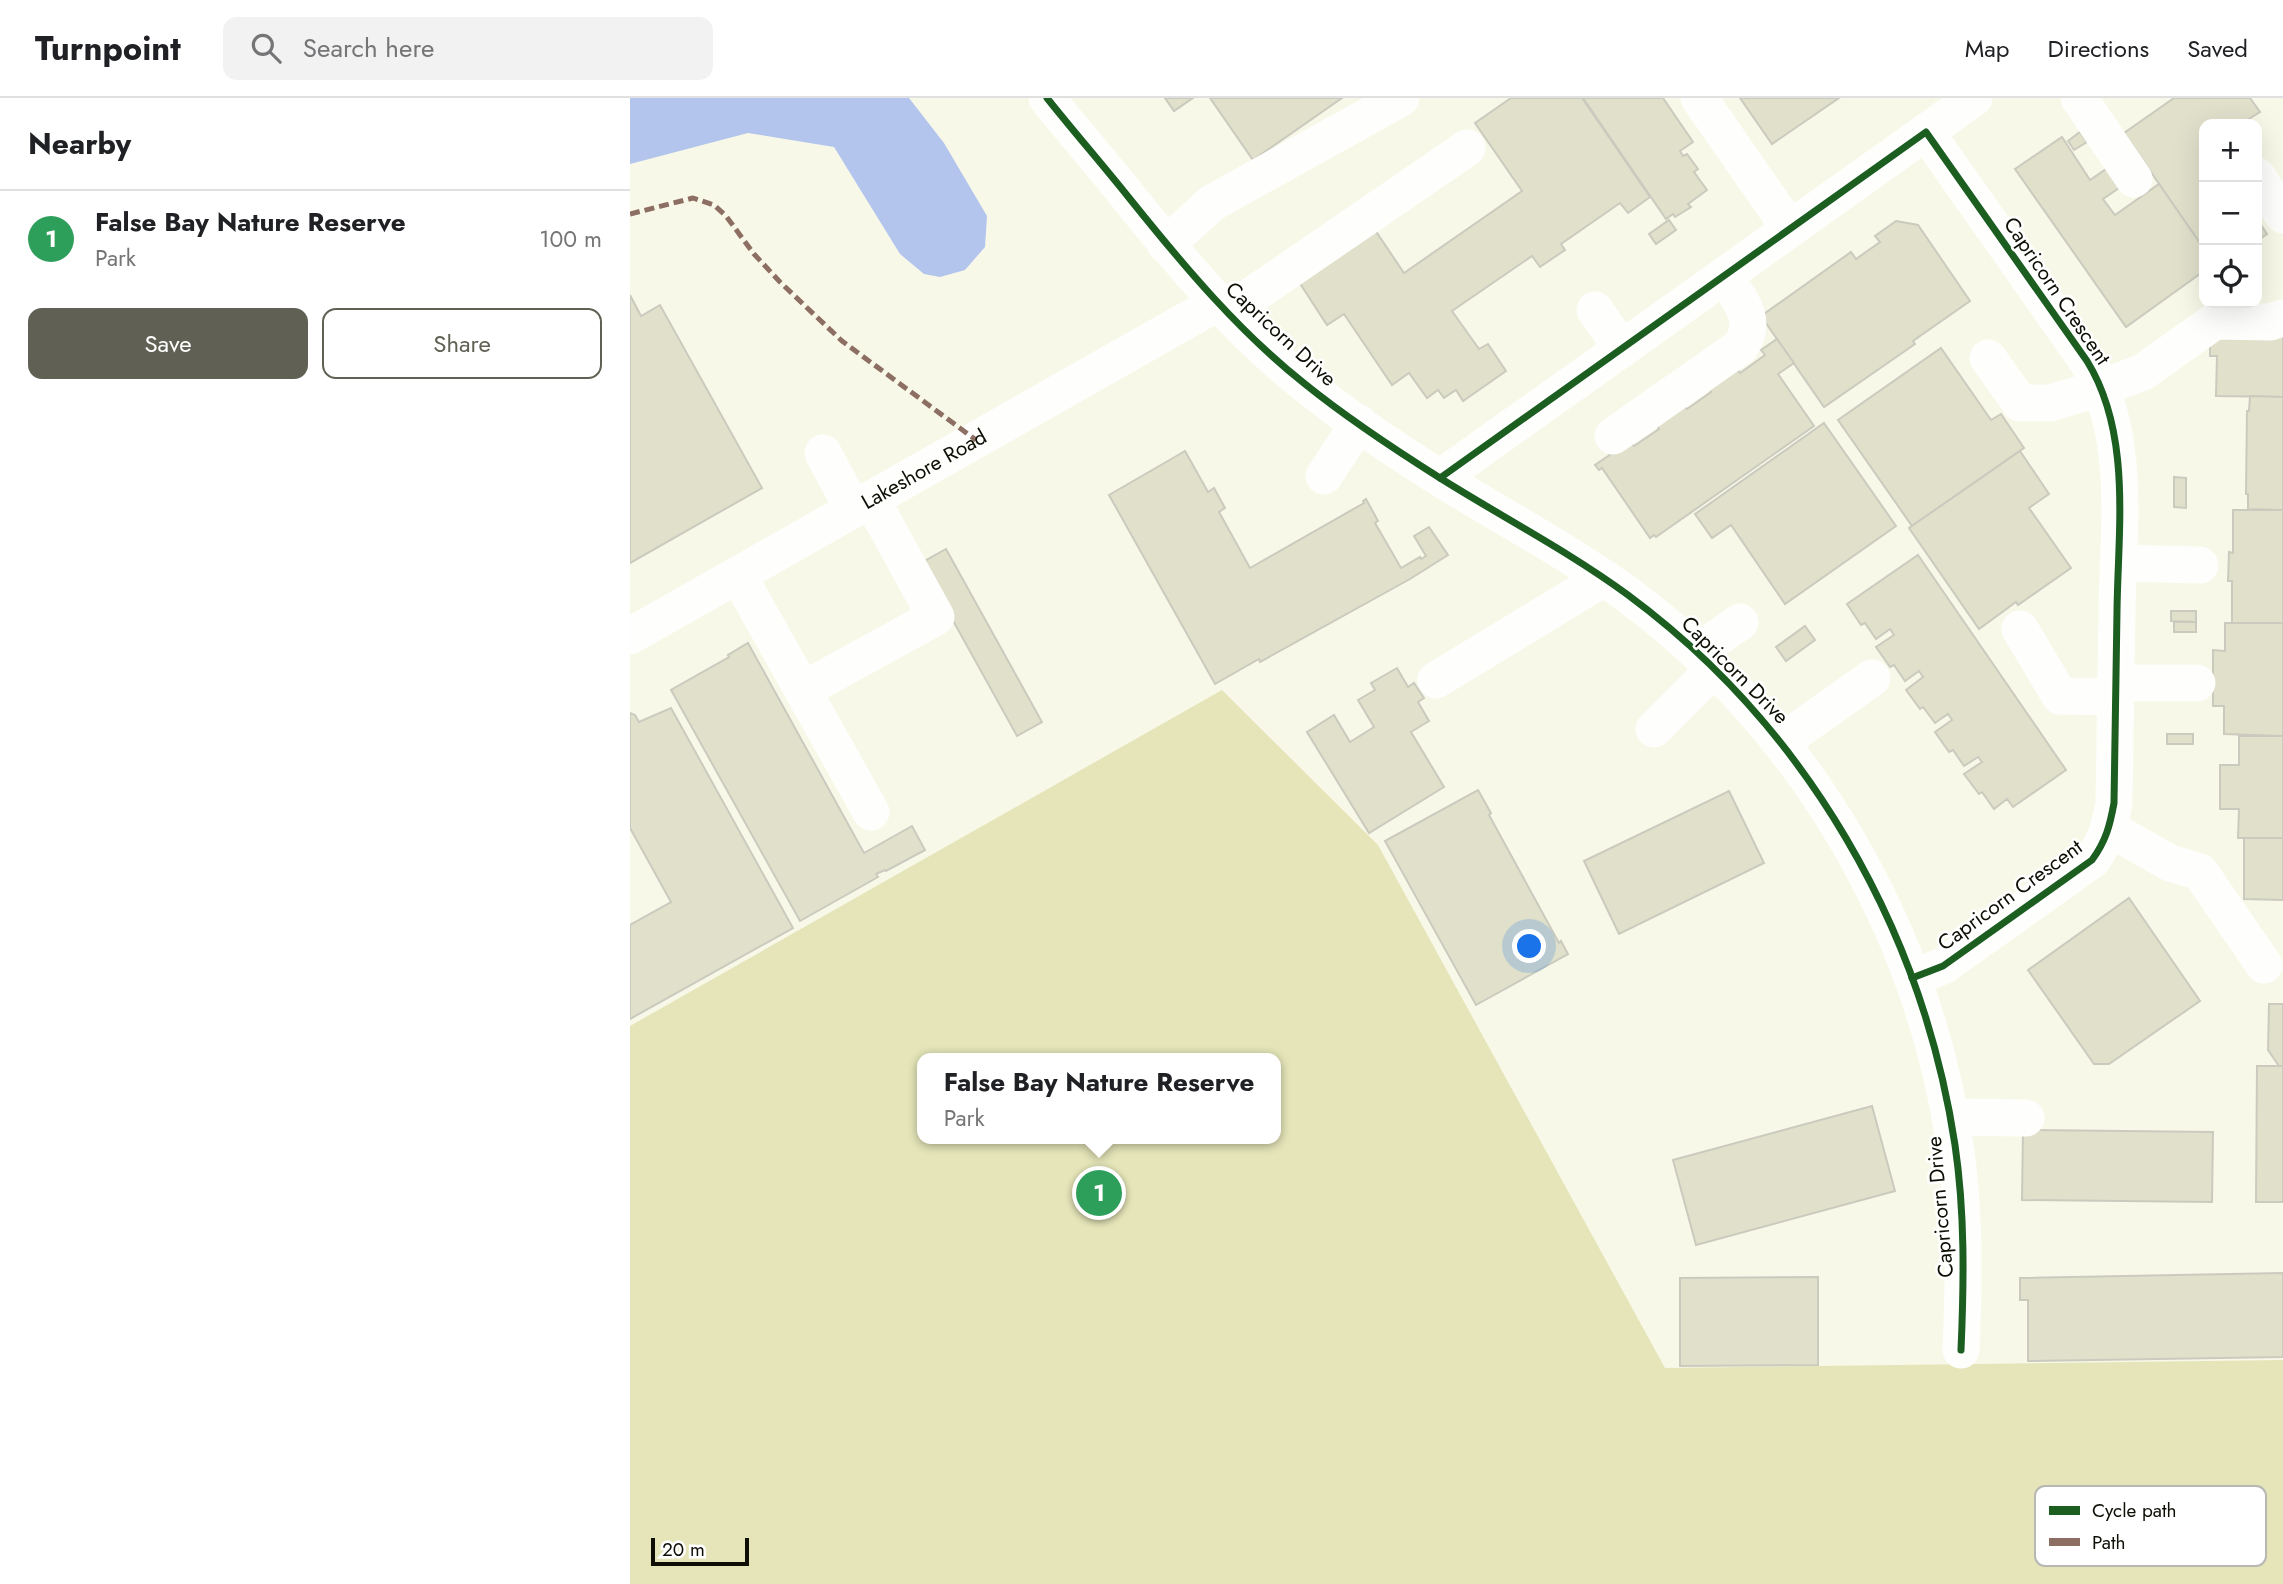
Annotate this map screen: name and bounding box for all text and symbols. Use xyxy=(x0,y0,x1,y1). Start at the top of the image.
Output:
search box xyxy=(223,17,713,80)
text: Turnpoint xyxy=(35,25,181,72)
icon: search xyxy=(247,29,285,67)
text: Search here xyxy=(303,29,434,67)
text: Map xyxy=(1965,31,2010,66)
text: Directions xyxy=(2048,31,2149,66)
text: Saved xyxy=(2187,31,2248,66)
map controls xyxy=(2199,119,2262,308)
button: + xyxy=(2199,119,2262,182)
text: Nearby xyxy=(28,122,131,165)
button: − xyxy=(2199,182,2262,245)
text: False Bay Nature Reserve xyxy=(95,203,406,241)
street label: Capricorn Crescent xyxy=(1996,211,2118,371)
text: 1 xyxy=(45,222,57,256)
text: 100 m xyxy=(539,222,602,256)
text: Park xyxy=(95,241,136,275)
button: locate xyxy=(2199,245,2262,308)
street label: Capricorn Drive xyxy=(1219,275,1343,393)
button: Save xyxy=(28,308,308,379)
button: Share xyxy=(322,308,602,379)
street label: Lakeshore Road xyxy=(856,422,992,517)
street label: Capricorn Drive xyxy=(1674,609,1796,731)
street label: Capricorn Crescent xyxy=(1931,832,2089,958)
your location xyxy=(1512,929,1546,963)
popup xyxy=(917,1053,1281,1144)
text: False Bay Nature Reserve xyxy=(944,1063,1254,1101)
text: Park xyxy=(944,1101,985,1135)
street label: Capricorn Drive xyxy=(1919,1135,1961,1279)
pin: 1 xyxy=(1076,1167,1122,1219)
legend xyxy=(2035,1486,2266,1566)
text: Cycle path xyxy=(2092,1497,2177,1524)
text: Path xyxy=(2092,1529,2126,1556)
scale bar xyxy=(651,1535,749,1567)
text: 20 m xyxy=(662,1536,705,1563)

